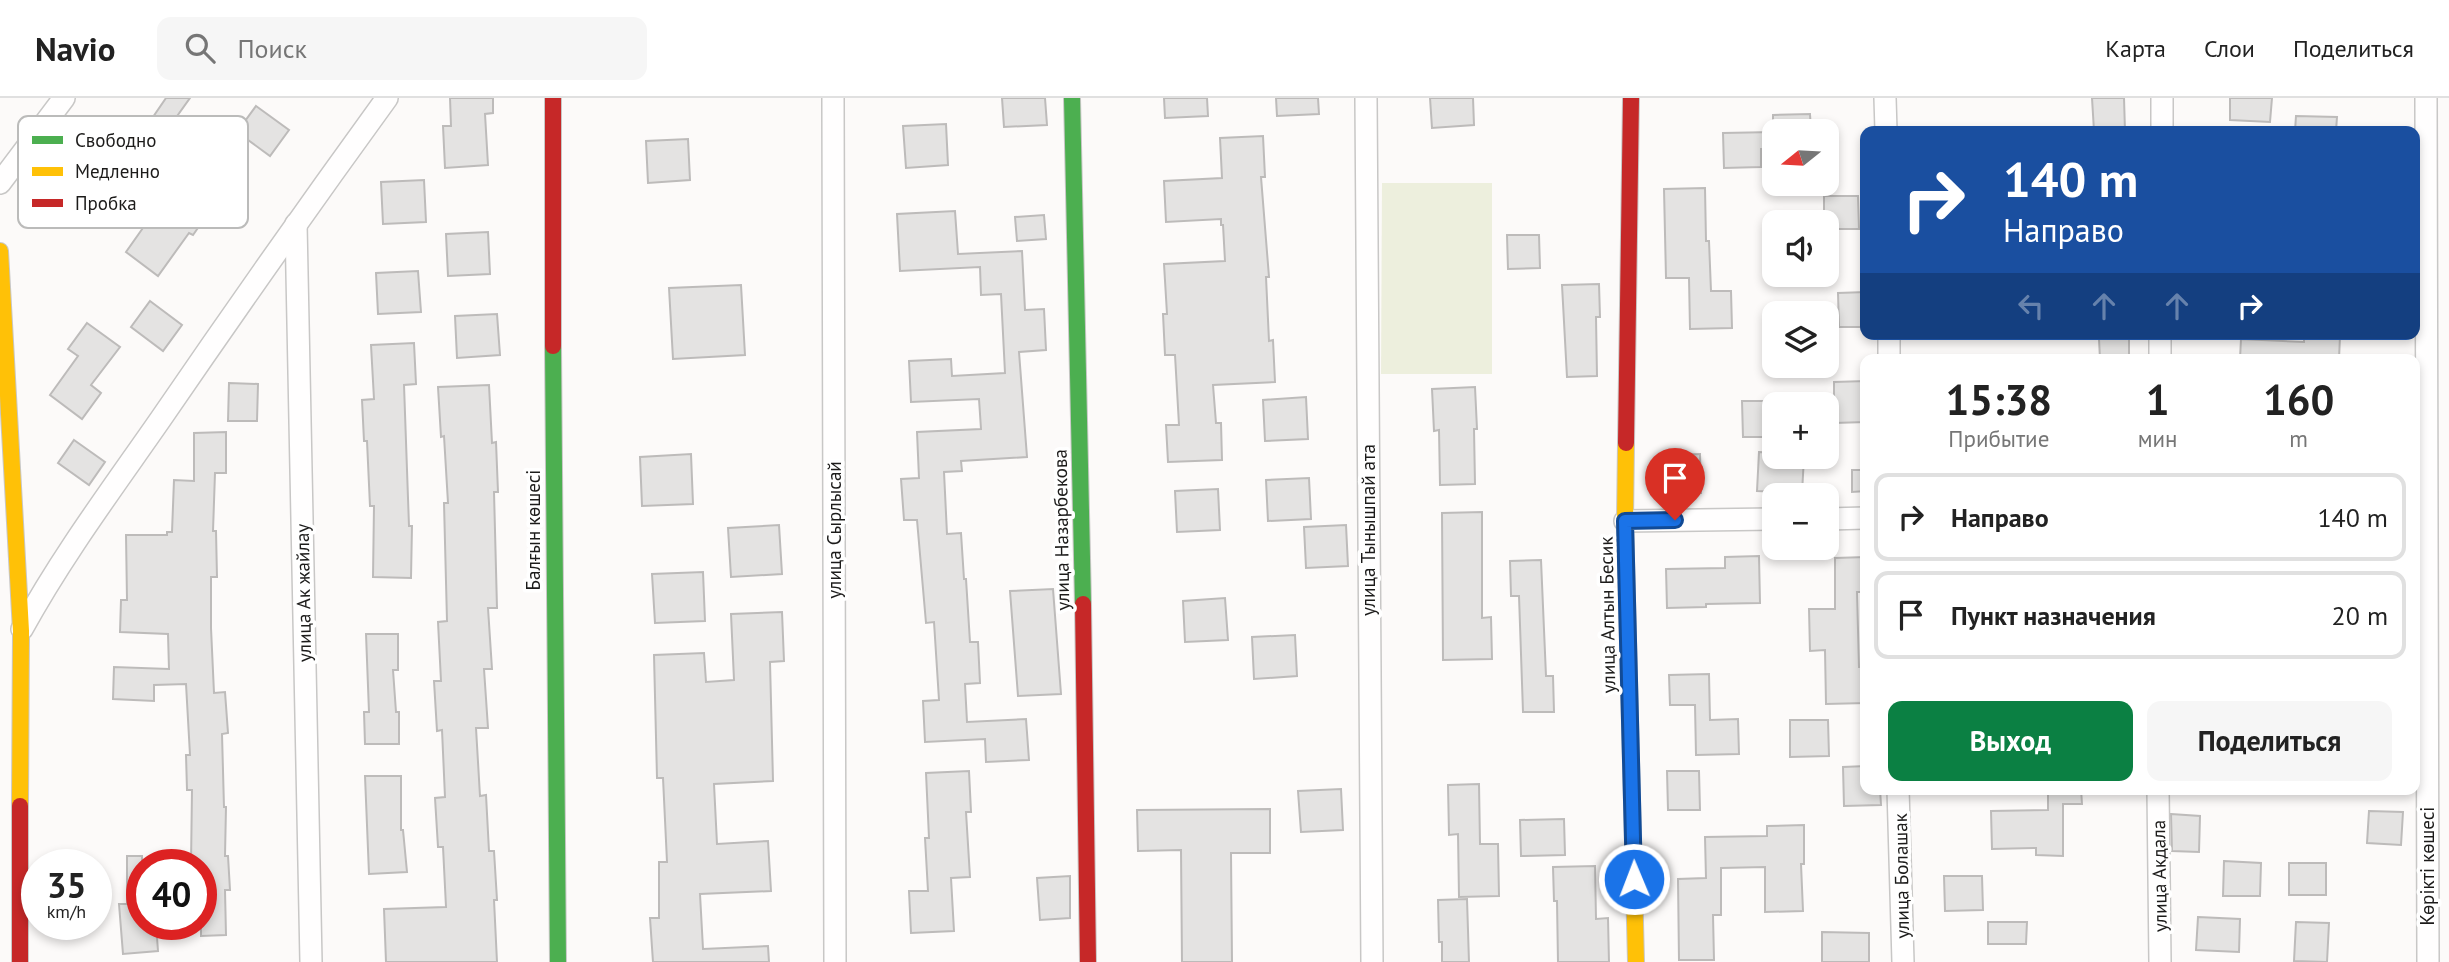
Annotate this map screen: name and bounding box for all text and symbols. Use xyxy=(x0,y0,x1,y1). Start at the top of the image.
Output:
search box xyxy=(157,17,647,80)
text: Navio xyxy=(35,27,115,70)
icon: search xyxy=(181,29,219,67)
text: Поиск xyxy=(237,32,307,65)
text: Карта xyxy=(2105,33,2166,64)
text: Слои xyxy=(2204,33,2255,64)
text: Поделиться xyxy=(2293,33,2414,64)
legend xyxy=(18,116,248,228)
north arrow xyxy=(1762,119,1839,196)
map controls xyxy=(1762,119,1839,560)
text: Свободно xyxy=(75,128,157,152)
text: 140 m xyxy=(2003,147,2138,211)
icon: right xyxy=(1888,154,1979,245)
text: Медленно xyxy=(75,159,160,183)
text: Пробка xyxy=(75,191,137,215)
text: Направо xyxy=(2003,209,2124,251)
button: sound xyxy=(1762,210,1839,287)
icon: left xyxy=(2012,287,2050,325)
icon: ahead xyxy=(2085,287,2123,325)
icon: ahead xyxy=(2158,287,2196,325)
icon: right xyxy=(2231,287,2269,325)
button: layers xyxy=(1762,301,1839,378)
text: 15:38 xyxy=(1946,372,2052,427)
text: 1 xyxy=(2146,372,2169,427)
text: 160 xyxy=(2263,372,2334,427)
button: + xyxy=(1762,392,1839,469)
text: Прибытие xyxy=(1948,424,2049,453)
text: мин xyxy=(2138,424,2177,453)
text: m xyxy=(2289,424,2308,453)
street label: улица Тынышпай ата xyxy=(1356,444,1380,616)
pin xyxy=(1645,448,1705,520)
street label: улица Назарбекова xyxy=(1048,449,1074,611)
icon: arrive xyxy=(1656,459,1694,497)
street label: улица Сырлысай xyxy=(822,461,846,599)
street label: Балғын көшесі xyxy=(521,470,545,590)
button: − xyxy=(1762,483,1839,560)
icon: right xyxy=(1892,498,1930,536)
text: Направо xyxy=(1951,501,2049,534)
text: 140 m xyxy=(2317,501,2388,534)
street label: улица Ак жайлау xyxy=(290,524,316,662)
street label: улица Алтын Бесик xyxy=(1594,536,1620,694)
icon: arrive xyxy=(1892,596,1930,634)
text: Пункт назначения xyxy=(1951,599,2156,632)
text: 20 m xyxy=(2332,599,2388,632)
button: Выход xyxy=(1888,701,2133,781)
button: Поделиться xyxy=(2147,701,2392,781)
street label: Көрікті көшесі xyxy=(2415,807,2439,925)
street label: улица Болашак xyxy=(1888,813,1914,939)
street label: улица Акдала xyxy=(2146,820,2172,932)
position arrow xyxy=(1597,842,1671,916)
speed limit sign: 40 xyxy=(126,849,217,940)
text: 35 xyxy=(47,862,86,908)
text: km/h xyxy=(47,900,86,923)

